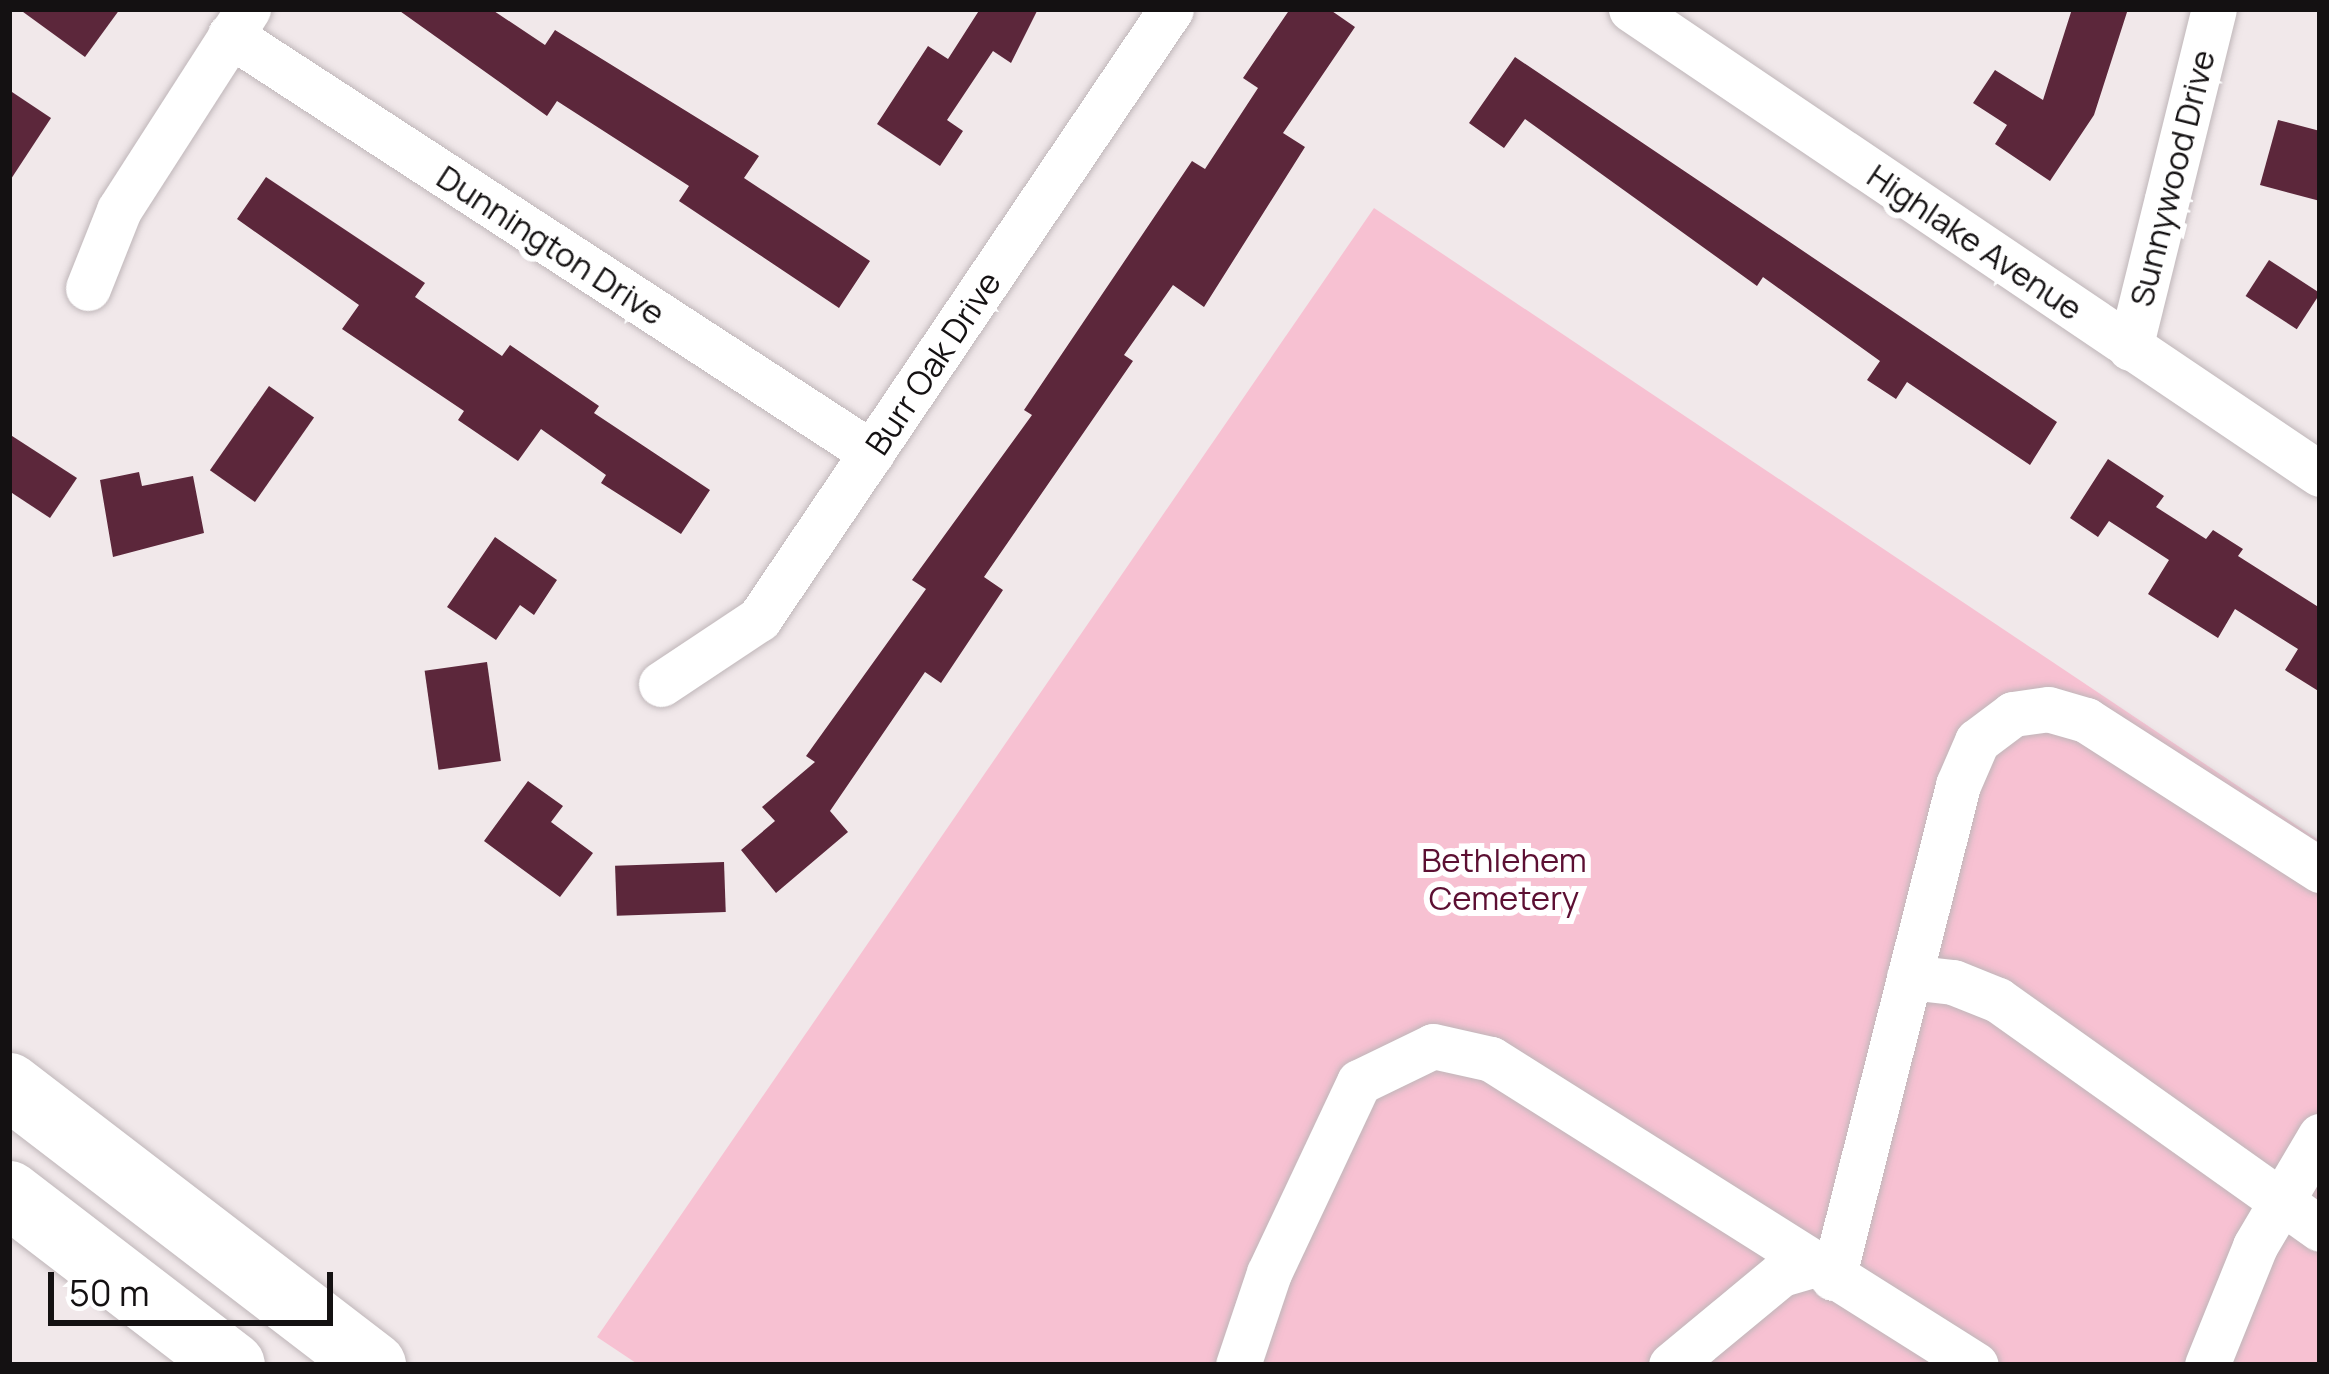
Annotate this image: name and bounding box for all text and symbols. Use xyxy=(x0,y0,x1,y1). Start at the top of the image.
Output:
street label: Sunnywood Drive xyxy=(2121,46,2223,310)
street label: Highlake Avenue xyxy=(1860,156,2090,328)
street label: Dunnington Drive xyxy=(430,157,672,333)
street label: Burr Oak Drive xyxy=(857,264,1009,462)
park label: Bethlehem Cemetery xyxy=(1421,840,1587,918)
scale bar xyxy=(54,1248,339,1322)
text: 50 m xyxy=(69,1268,149,1317)

